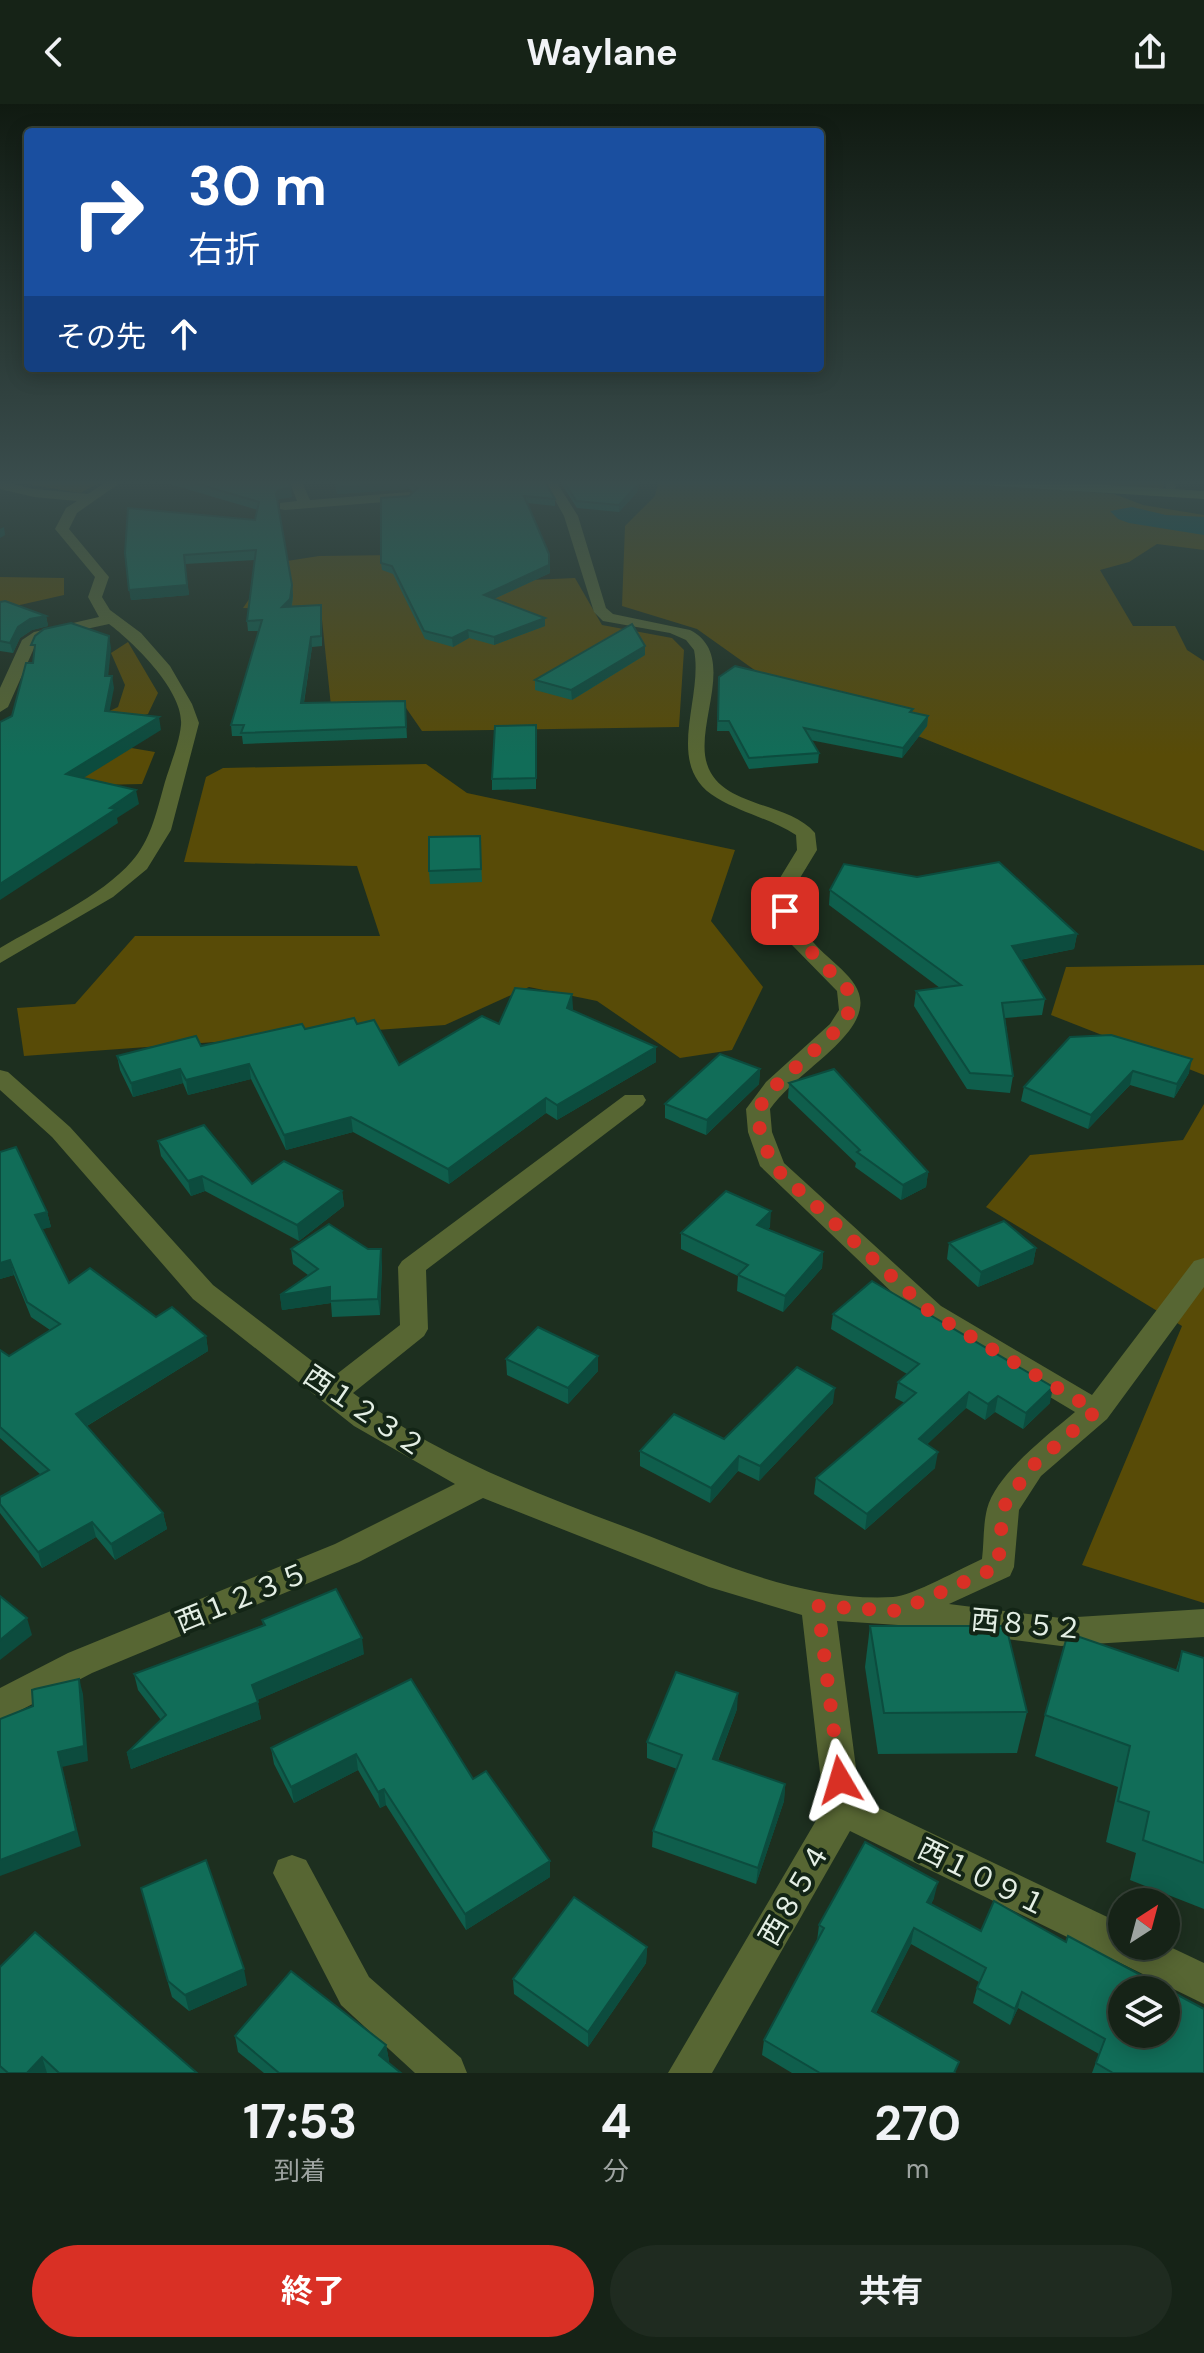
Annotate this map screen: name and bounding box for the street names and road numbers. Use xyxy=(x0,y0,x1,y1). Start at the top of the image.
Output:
street label: 西１２３２ xyxy=(296,1357,433,1466)
street label: 西１２３５ xyxy=(170,1554,314,1641)
street label: 西８５２ xyxy=(970,1601,1084,1648)
street label: 西１０９１ xyxy=(912,1830,1054,1925)
street label: 西８５４ xyxy=(750,1836,838,1952)

